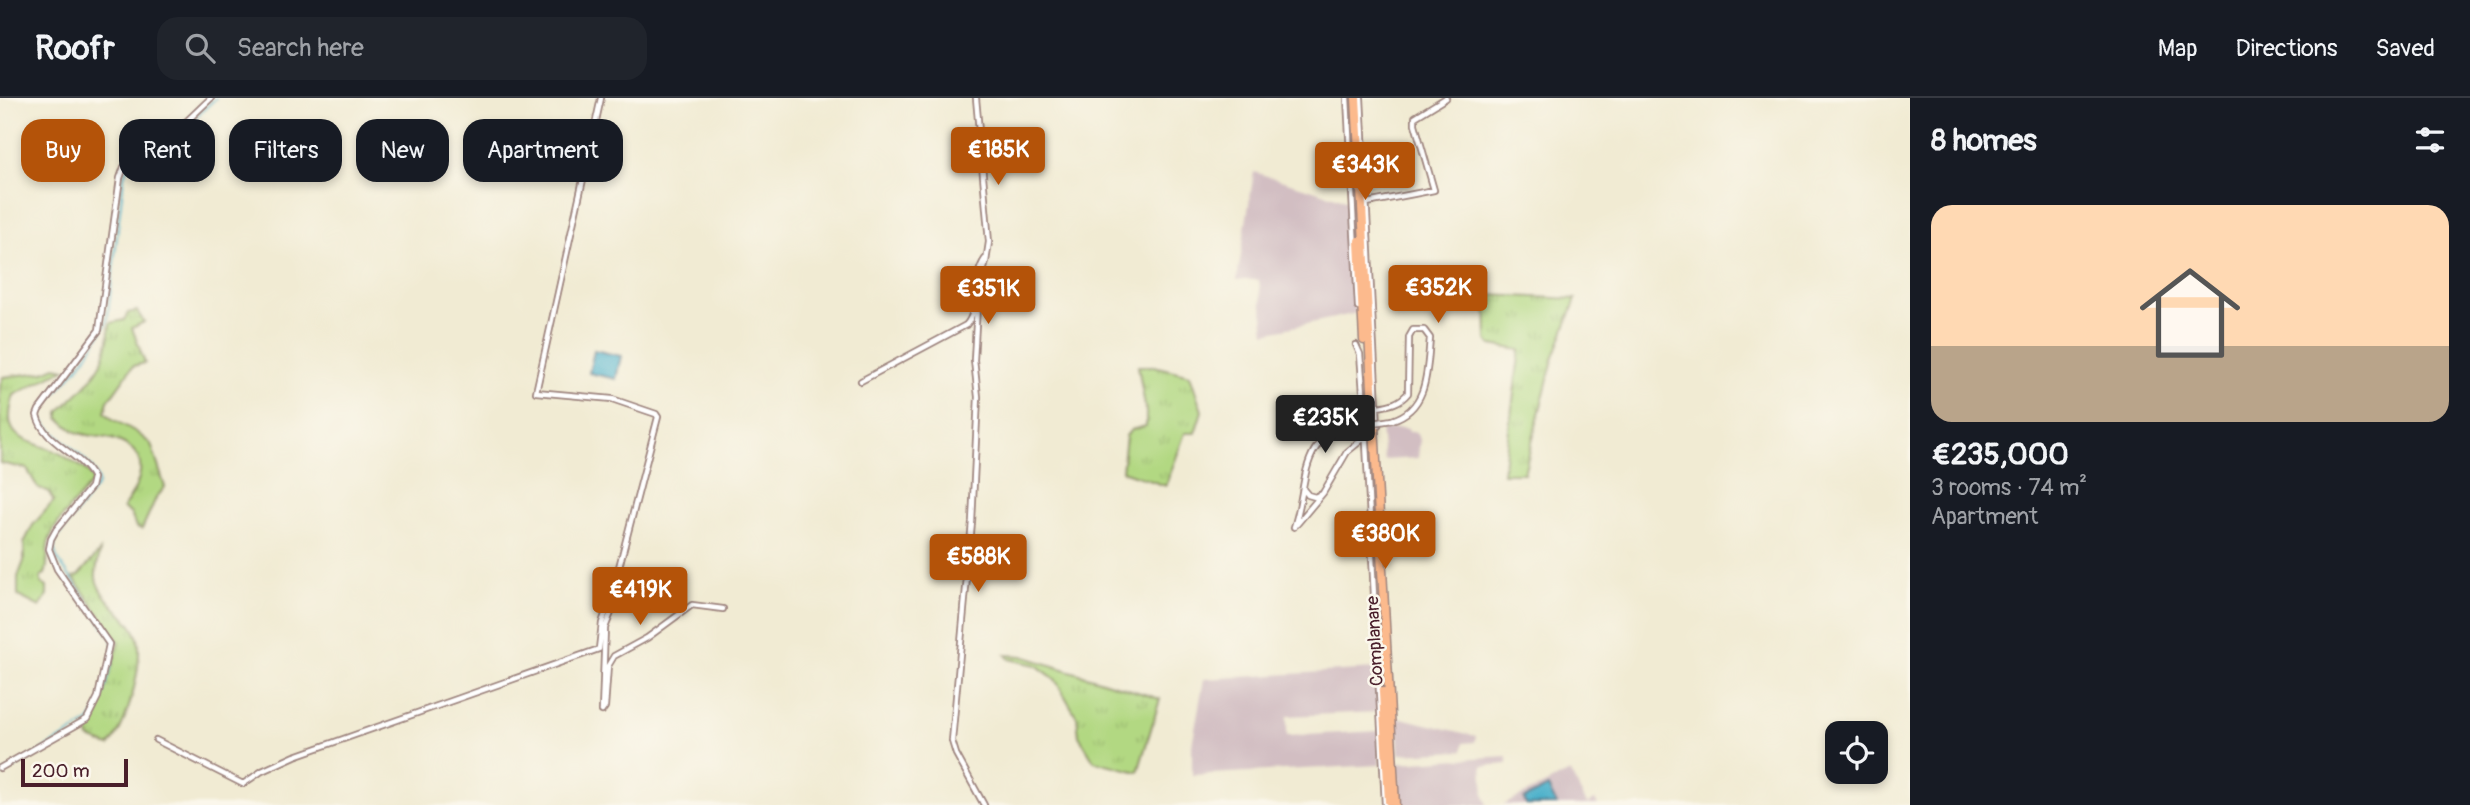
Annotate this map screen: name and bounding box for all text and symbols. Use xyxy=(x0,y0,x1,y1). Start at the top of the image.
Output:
search box xyxy=(157,17,647,80)
text: Roofr xyxy=(35,28,115,69)
icon: search xyxy=(181,29,219,67)
text: Search here xyxy=(237,32,364,64)
text: Map xyxy=(2158,34,2198,63)
text: Directions xyxy=(2236,34,2337,63)
text: Saved xyxy=(2375,34,2435,63)
chip: Buy xyxy=(21,119,105,182)
chip: Rent xyxy=(119,119,215,182)
chip: Filters xyxy=(229,119,342,182)
chip: New xyxy=(356,119,449,182)
chip: Apartment xyxy=(463,119,623,182)
icon: filters xyxy=(2411,121,2449,159)
text: 8 homes xyxy=(1931,122,2037,159)
pin: €185K xyxy=(949,127,1047,187)
text: €185K xyxy=(967,135,1029,164)
pin: €343K xyxy=(1316,142,1414,202)
text: €343K xyxy=(1331,150,1399,179)
icon: home xyxy=(2127,250,2253,376)
pin: €351K xyxy=(939,266,1037,326)
pin: €352K xyxy=(1389,266,1487,325)
text: €352K xyxy=(1404,273,1472,302)
text: €351K xyxy=(956,274,1020,303)
pin: €235K xyxy=(1276,396,1374,455)
text: €235K xyxy=(1292,403,1358,432)
text: €235,000 xyxy=(1931,436,2069,473)
text: 3 rooms · 74 m² xyxy=(1931,473,2087,502)
text: Apartment xyxy=(1931,502,2038,531)
pin: €380K xyxy=(1336,512,1434,571)
text: €380K xyxy=(1350,519,1420,548)
pin: €588K xyxy=(929,534,1027,594)
text: €588K xyxy=(946,542,1010,571)
pin: €419K xyxy=(591,568,689,627)
text: €419K xyxy=(608,575,672,604)
street label: Complanare xyxy=(1361,595,1389,687)
map controls xyxy=(1825,721,1888,784)
button: locate xyxy=(1825,721,1888,784)
scale bar xyxy=(21,756,128,788)
text: 200 m xyxy=(32,759,90,783)

